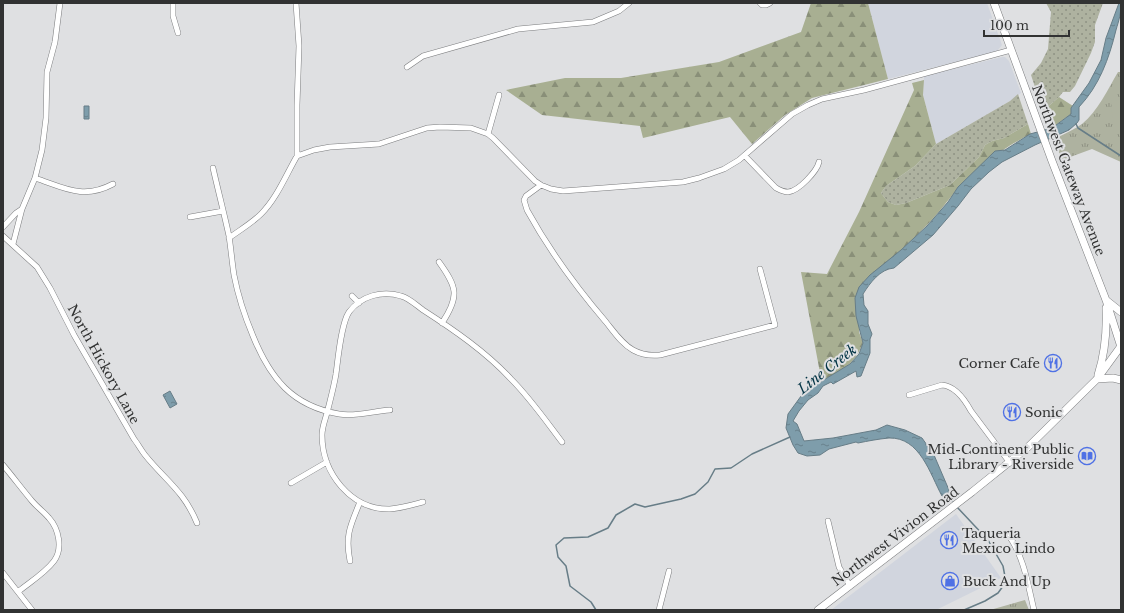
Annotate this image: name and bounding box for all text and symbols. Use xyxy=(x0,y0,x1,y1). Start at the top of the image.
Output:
scale bar xyxy=(984,12,1069,38)
text: 100 m xyxy=(990,18,1029,33)
street label: Northwest Gateway Avenue xyxy=(1028,82,1109,258)
street label: North Hickory Lane xyxy=(64,302,143,427)
water label: Line Creek xyxy=(793,340,860,398)
restaurant icon: Corner Cafe xyxy=(1043,353,1063,373)
place label: Corner Cafe xyxy=(959,355,1040,372)
restaurant icon: Sonic xyxy=(1002,402,1022,422)
place label: Sonic xyxy=(1025,404,1062,421)
place label: Mid-Continent Public Library - Riverside xyxy=(928,441,1074,473)
library icon: Mid-Continent Public Library - Riverside xyxy=(1077,446,1097,466)
street label: Northwest Vivion Road xyxy=(828,483,962,590)
place label: Taqueria Mexico Lindo xyxy=(962,525,1055,557)
restaurant icon: Taqueria Mexico Lindo xyxy=(939,530,959,550)
shop icon: Buck And Up xyxy=(940,571,960,591)
place label: Buck And Up xyxy=(963,573,1051,590)

